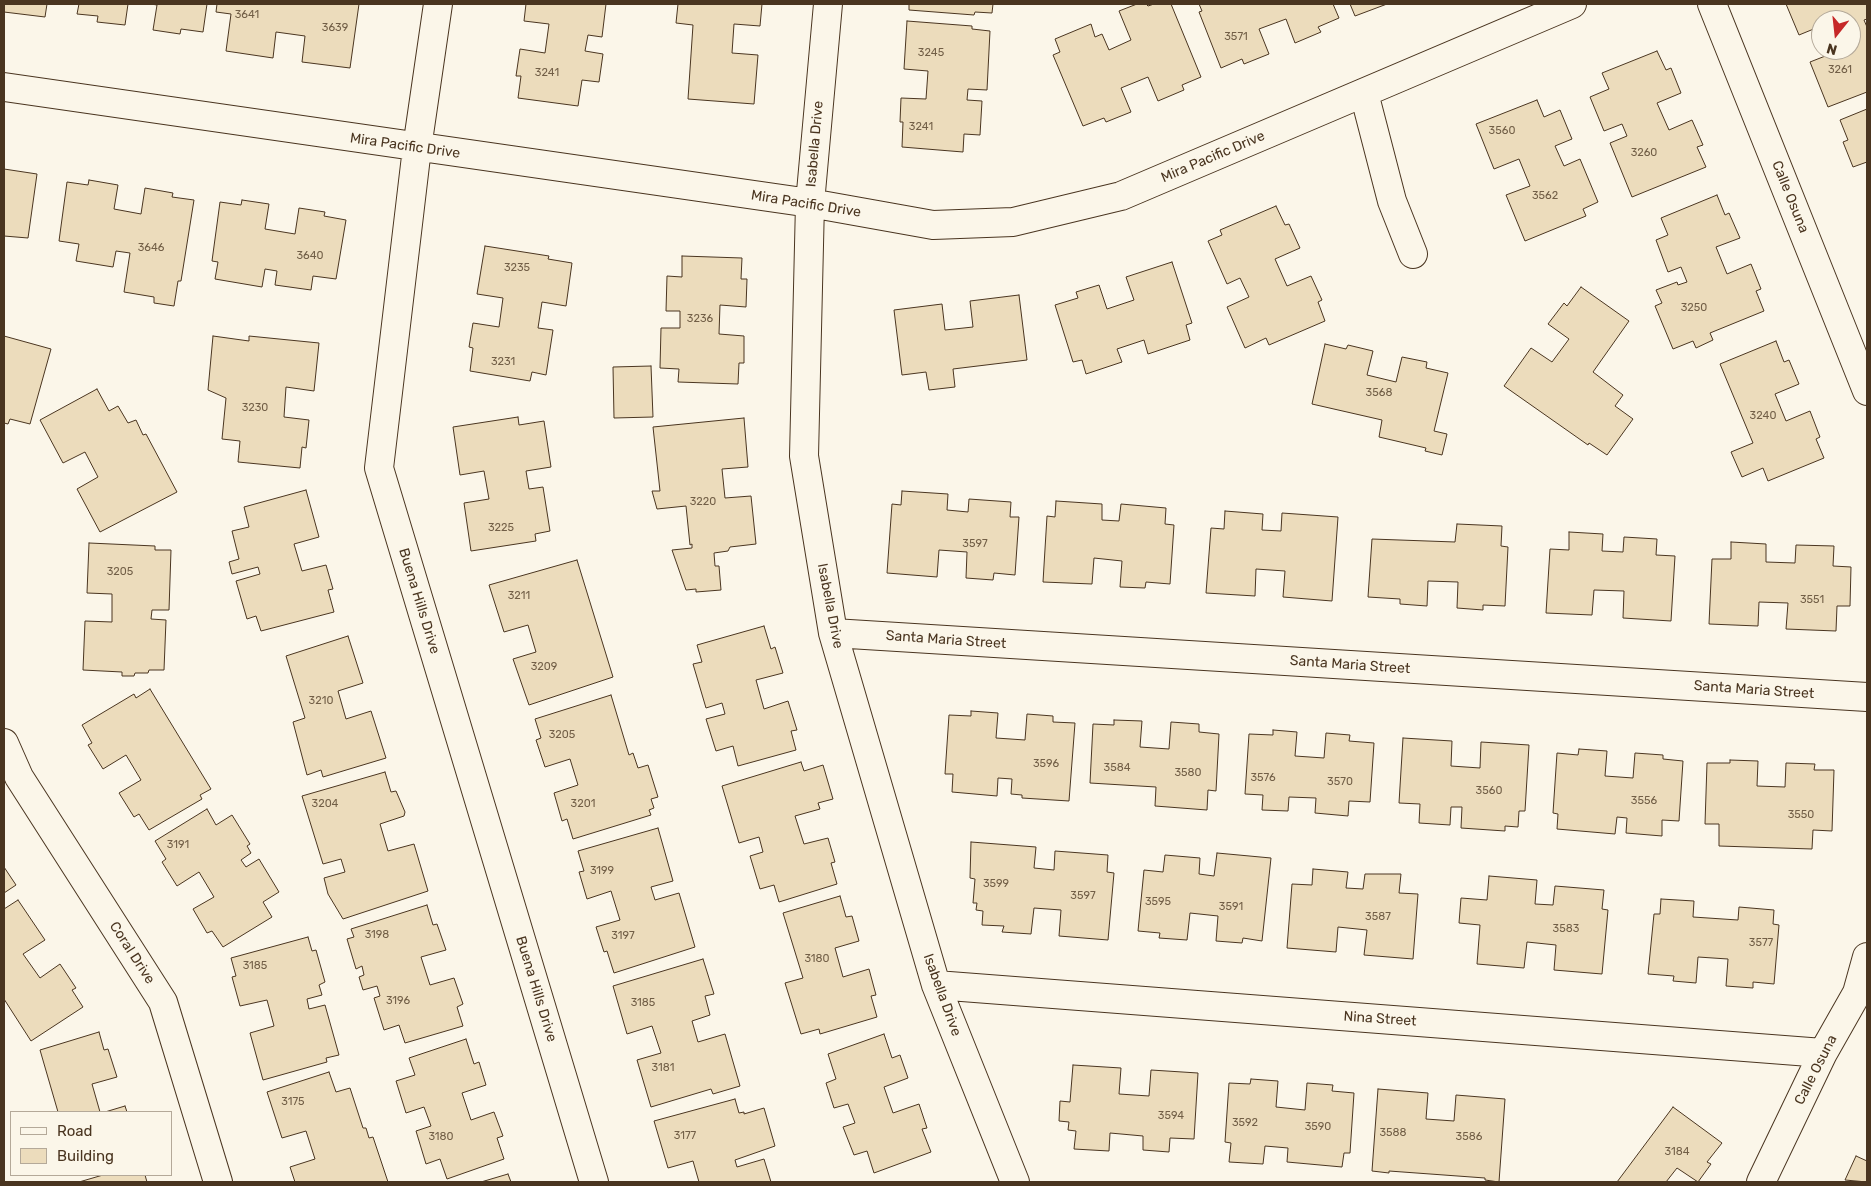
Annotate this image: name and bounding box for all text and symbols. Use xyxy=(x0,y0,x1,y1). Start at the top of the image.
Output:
house number: 3641 xyxy=(235,8,259,22)
north arrow xyxy=(1811,10,1861,60)
house number: 3639 xyxy=(322,21,348,35)
house number: 3571 xyxy=(1224,30,1248,44)
text: N xyxy=(1825,39,1839,59)
house number: 3245 xyxy=(918,46,944,60)
house number: 3261 xyxy=(1828,63,1852,77)
house number: 3241 xyxy=(535,66,559,80)
street label: Isabella Drive xyxy=(803,100,827,188)
house number: 3241 xyxy=(909,120,933,134)
house number: 3560 xyxy=(1489,124,1515,138)
street label: Mira Pacific Drive xyxy=(1159,128,1267,186)
street label: Mira Pacific Drive xyxy=(349,130,461,162)
house number: 3260 xyxy=(1631,146,1657,160)
street label: Calle Osuna xyxy=(1768,158,1812,236)
street label: Mira Pacific Drive xyxy=(750,187,862,221)
house number: 3562 xyxy=(1532,189,1558,203)
house number: 3646 xyxy=(138,241,164,255)
house number: 3640 xyxy=(296,249,324,263)
house number: 3235 xyxy=(504,261,530,275)
house number: 3250 xyxy=(1681,301,1707,315)
house number: 3236 xyxy=(687,312,713,326)
house number: 3231 xyxy=(491,355,515,369)
house number: 3568 xyxy=(1366,386,1392,400)
house number: 3230 xyxy=(242,401,268,415)
house number: 3240 xyxy=(1750,409,1776,423)
house number: 3220 xyxy=(690,495,716,509)
house number: 3225 xyxy=(488,521,514,535)
house number: 3597 xyxy=(962,537,988,551)
street label: Buena Hills Drive xyxy=(395,546,443,656)
street label: Isabella Drive xyxy=(814,562,846,650)
house number: 3205 xyxy=(107,565,133,579)
house number: 3211 xyxy=(508,589,530,603)
house number: 3551 xyxy=(1800,593,1824,607)
street label: Santa Maria Street xyxy=(885,627,1007,653)
street label: Santa Maria Street xyxy=(1289,652,1411,678)
house number: 3209 xyxy=(531,660,557,674)
street label: Santa Maria Street xyxy=(1693,677,1815,703)
house number: 3210 xyxy=(309,694,333,708)
house number: 3205 xyxy=(549,728,575,742)
house number: 3596 xyxy=(1033,757,1059,771)
house number: 3584 xyxy=(1104,761,1130,775)
house number: 3580 xyxy=(1174,766,1202,780)
house number: 3576 xyxy=(1250,771,1276,785)
house number: 3570 xyxy=(1327,775,1353,789)
house number: 3560 xyxy=(1476,784,1502,798)
house number: 3556 xyxy=(1631,794,1657,808)
house number: 3204 xyxy=(312,797,338,811)
house number: 3201 xyxy=(571,797,595,811)
house number: 3550 xyxy=(1788,808,1814,822)
house number: 3191 xyxy=(167,838,189,852)
house number: 3199 xyxy=(590,864,614,878)
house number: 3599 xyxy=(983,877,1009,891)
house number: 3597 xyxy=(1070,889,1096,903)
house number: 3595 xyxy=(1145,895,1171,909)
house number: 3591 xyxy=(1219,900,1243,914)
house number: 3587 xyxy=(1365,910,1391,924)
street label: Coral Drive xyxy=(106,919,158,987)
house number: 3583 xyxy=(1553,922,1579,936)
house number: 3198 xyxy=(365,928,389,942)
house number: 3197 xyxy=(611,929,635,943)
street label: Buena Hills Drive xyxy=(512,934,560,1044)
house number: 3577 xyxy=(1749,936,1773,950)
street label: Isabella Drive xyxy=(919,951,965,1039)
house number: 3180 xyxy=(804,952,830,966)
house number: 3185 xyxy=(243,959,267,973)
house number: 3196 xyxy=(386,994,410,1008)
house number: 3185 xyxy=(631,996,655,1010)
street label: Nina Street xyxy=(1343,1008,1417,1030)
street label: Calle Osuna xyxy=(1791,1032,1841,1108)
house number: 3181 xyxy=(652,1061,674,1075)
house number: 3175 xyxy=(281,1095,305,1109)
house number: 3594 xyxy=(1158,1109,1184,1123)
legend xyxy=(10,1111,172,1176)
house number: 3592 xyxy=(1232,1116,1258,1130)
house number: 3590 xyxy=(1305,1120,1331,1134)
text: Road xyxy=(57,1122,93,1140)
house number: 3588 xyxy=(1379,1126,1407,1140)
house number: 3177 xyxy=(674,1129,696,1143)
house number: 3180 xyxy=(428,1130,454,1144)
house number: 3586 xyxy=(1456,1130,1482,1144)
house number: 3184 xyxy=(1665,1145,1689,1159)
text: Building xyxy=(57,1147,114,1165)

